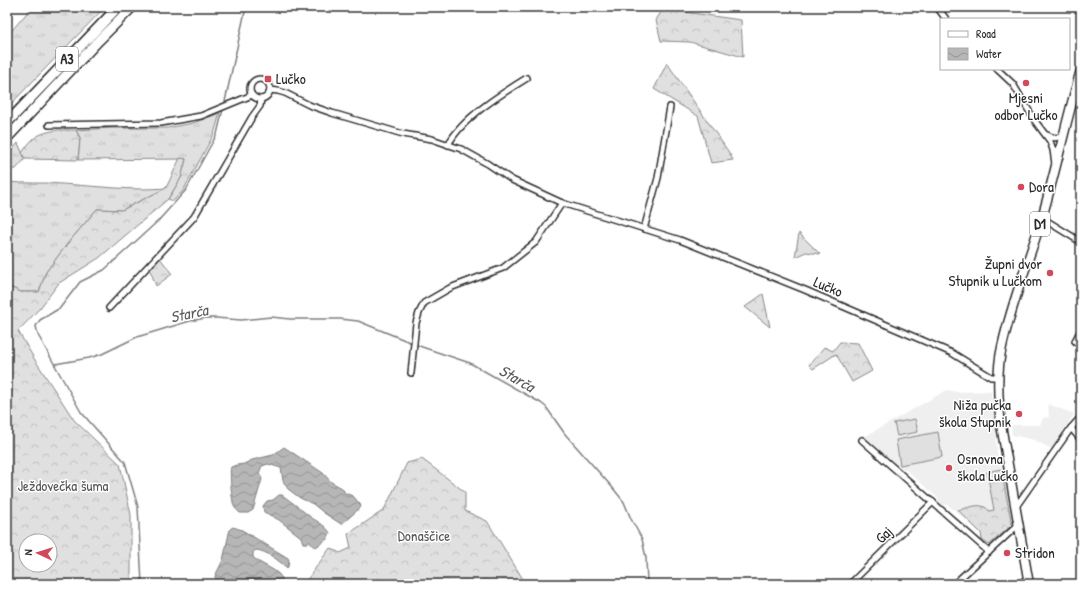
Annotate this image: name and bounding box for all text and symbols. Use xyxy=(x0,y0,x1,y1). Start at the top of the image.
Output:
legend xyxy=(940,18,1070,70)
text: Road xyxy=(976,25,996,42)
text: Water xyxy=(976,45,1002,62)
road number: A3 xyxy=(56,47,78,71)
place label: Lučko xyxy=(276,68,306,89)
marker: Lučko xyxy=(263,74,273,84)
marker: Mjesni odbor Lučko xyxy=(1021,78,1031,88)
place label: Mjesni odbor Lučko xyxy=(994,87,1058,125)
place label: Dora xyxy=(1029,176,1054,197)
marker: Dora xyxy=(1016,182,1026,192)
road number: D1 xyxy=(1030,212,1050,236)
place label: Župni dvor Stupnik u Lučkom xyxy=(948,253,1042,291)
marker: Župni dvor Stupnik u Lučkom xyxy=(1045,268,1055,278)
street label: Lučko xyxy=(810,271,846,302)
water label: Starča xyxy=(168,298,211,328)
water label: Starča xyxy=(495,359,540,398)
place label: Niža pučka škola Stupnik xyxy=(939,394,1011,432)
marker: Niža pučka škola Stupnik xyxy=(1014,409,1024,419)
place label: Osnovna škola Lučko xyxy=(957,448,1018,486)
marker: Osnovna škola Lučko xyxy=(944,463,954,473)
park label: Ježdovečka šuma xyxy=(17,475,109,496)
street label: Gaj xyxy=(870,521,897,548)
park label: Donaščice xyxy=(398,525,450,546)
north arrow xyxy=(18,533,58,573)
place label: Stridon xyxy=(1015,542,1055,563)
marker: Stridon xyxy=(1002,548,1012,558)
text: N xyxy=(21,549,35,556)

